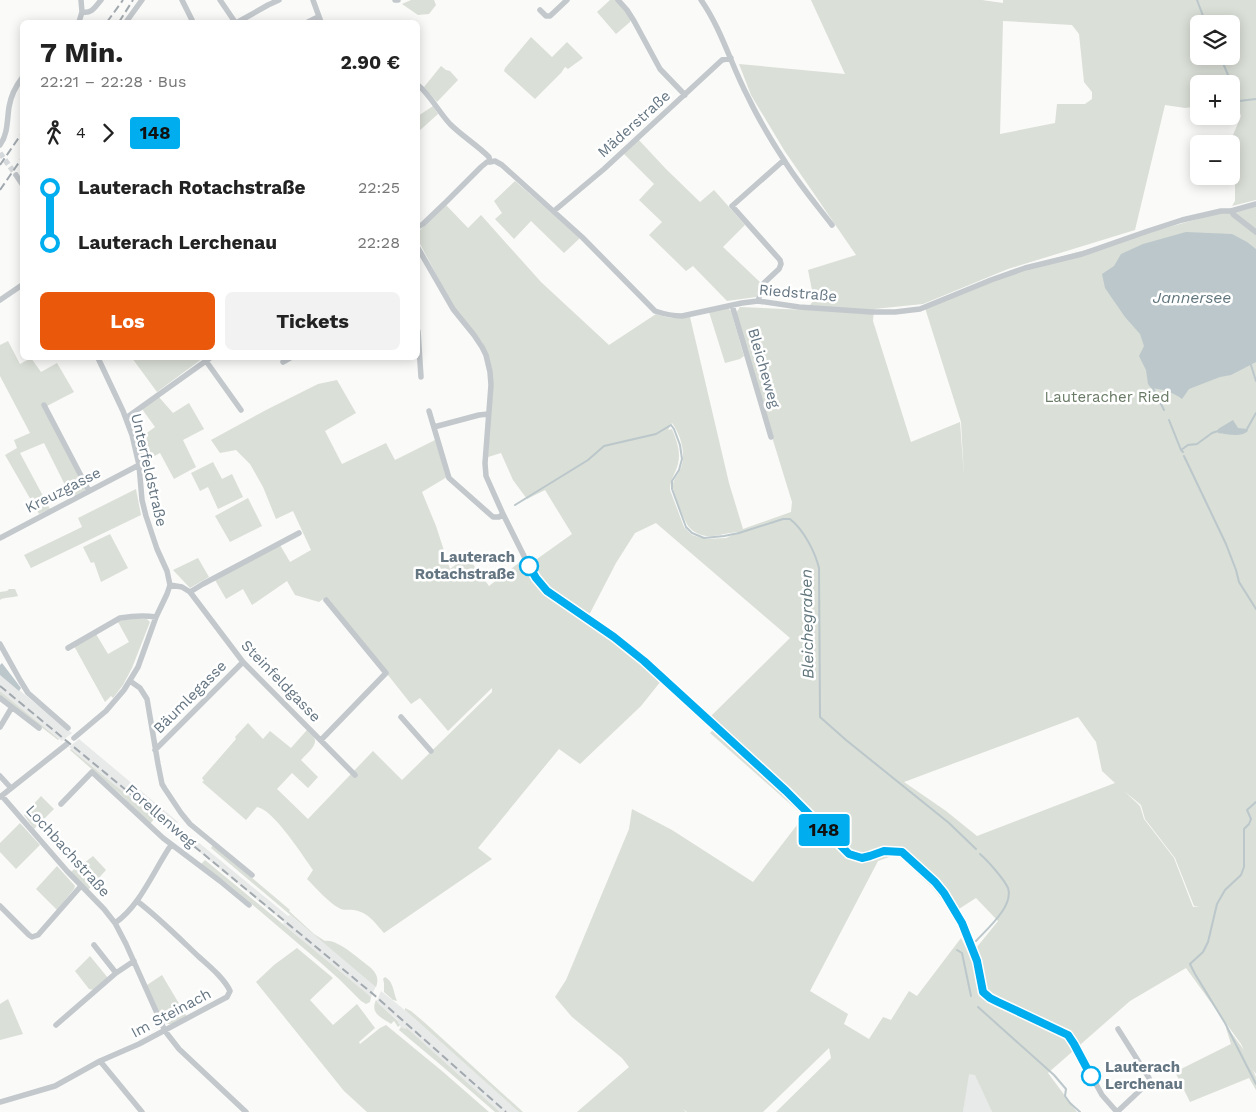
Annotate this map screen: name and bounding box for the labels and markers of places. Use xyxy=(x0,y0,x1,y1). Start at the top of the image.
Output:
place label: Lauterach Rotachstraße xyxy=(415,548,515,583)
marker: Lauterach Rotachstraße xyxy=(519,556,539,576)
place label: Lauterach Lerchenau xyxy=(1105,1058,1183,1093)
marker: Lauterach Lerchenau xyxy=(1081,1066,1101,1086)

